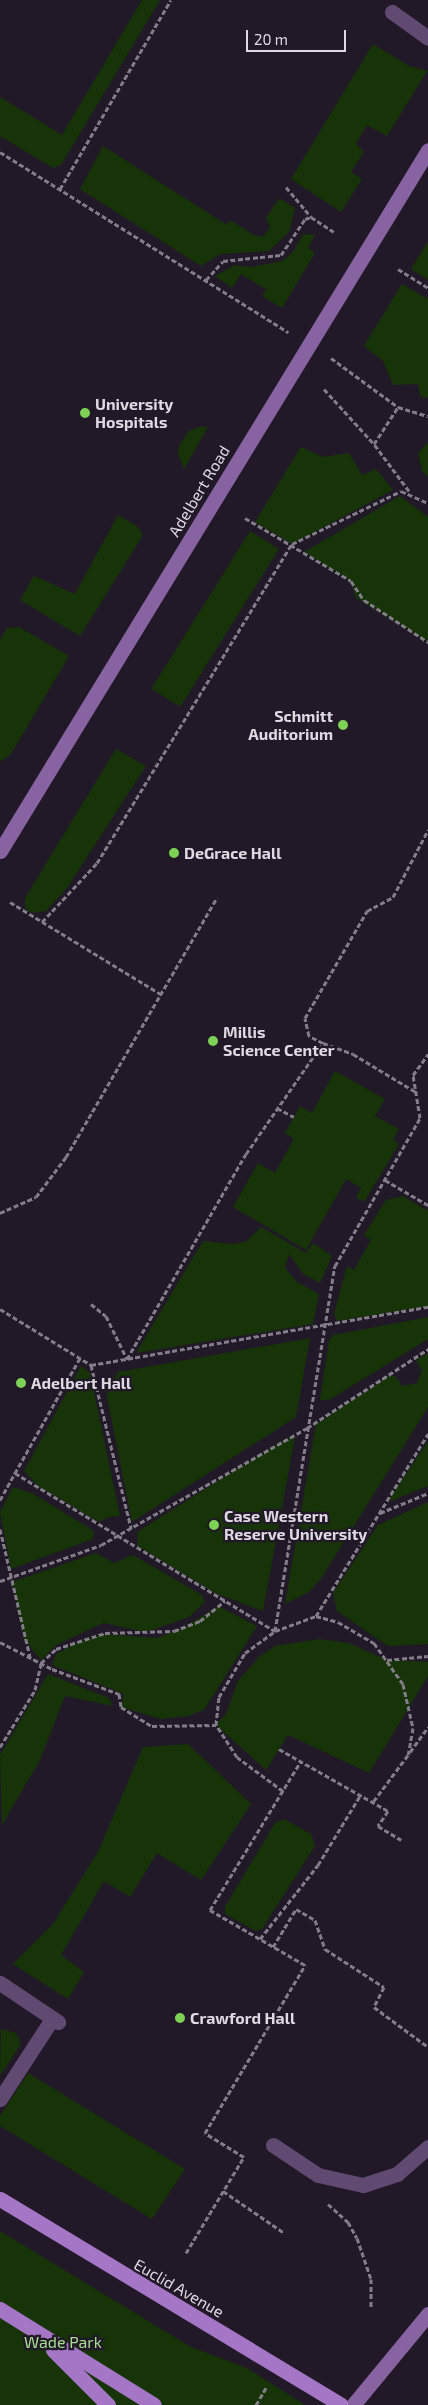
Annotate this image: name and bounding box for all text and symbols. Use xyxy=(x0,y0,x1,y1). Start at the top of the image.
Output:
scale bar xyxy=(248,20,348,52)
text: 20 m xyxy=(254,30,288,48)
place label: University Hospitals xyxy=(95,394,173,432)
marker: University Hospitals xyxy=(79,407,91,419)
street label: Adelbert Road xyxy=(164,442,234,540)
place label: Schmitt Auditorium xyxy=(248,706,333,744)
marker: Schmitt Auditorium xyxy=(337,719,349,731)
place label: DeGrace Hall xyxy=(184,843,281,863)
marker: DeGrace Hall xyxy=(168,847,180,859)
place label: Millis Science Center xyxy=(223,1022,335,1060)
marker: Millis Science Center xyxy=(207,1035,219,1047)
place label: Adelbert Hall xyxy=(31,1373,131,1393)
marker: Adelbert Hall xyxy=(15,1377,27,1389)
place label: Case Western Reserve University xyxy=(224,1506,367,1544)
marker: Case Western Reserve University xyxy=(208,1519,220,1531)
place label: Crawford Hall xyxy=(190,2008,295,2028)
marker: Crawford Hall xyxy=(174,2012,186,2024)
street label: Euclid Avenue xyxy=(130,2254,228,2322)
park label: Wade Park xyxy=(24,2332,102,2352)

